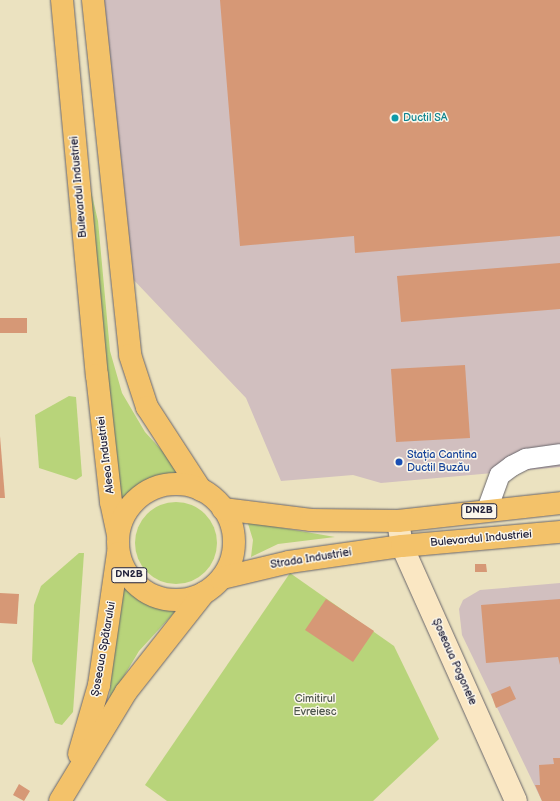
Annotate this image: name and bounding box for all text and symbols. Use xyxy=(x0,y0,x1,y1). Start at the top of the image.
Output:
place label: Ductil SA xyxy=(403,111,448,125)
marker: Ductil SA xyxy=(390,113,400,123)
street label: Bulevardul Industriei xyxy=(68,136,90,238)
street label: Aleea Industriei xyxy=(95,416,117,494)
place label: Stația Cantina Ductil Buzău xyxy=(407,449,477,475)
marker: Stația Cantina Ductil Buzău xyxy=(394,457,404,467)
road number: DN2B xyxy=(461,503,497,519)
street label: Bulevardul Industriei xyxy=(430,528,532,550)
street label: Strada Industriei xyxy=(269,546,353,572)
road number: DN2B xyxy=(111,567,147,583)
street label: Șoseaua Spătarului xyxy=(89,600,119,698)
street label: Șoseaua Pogonele xyxy=(429,617,479,707)
park label: Cimitirul Evreiesc xyxy=(293,693,337,719)

